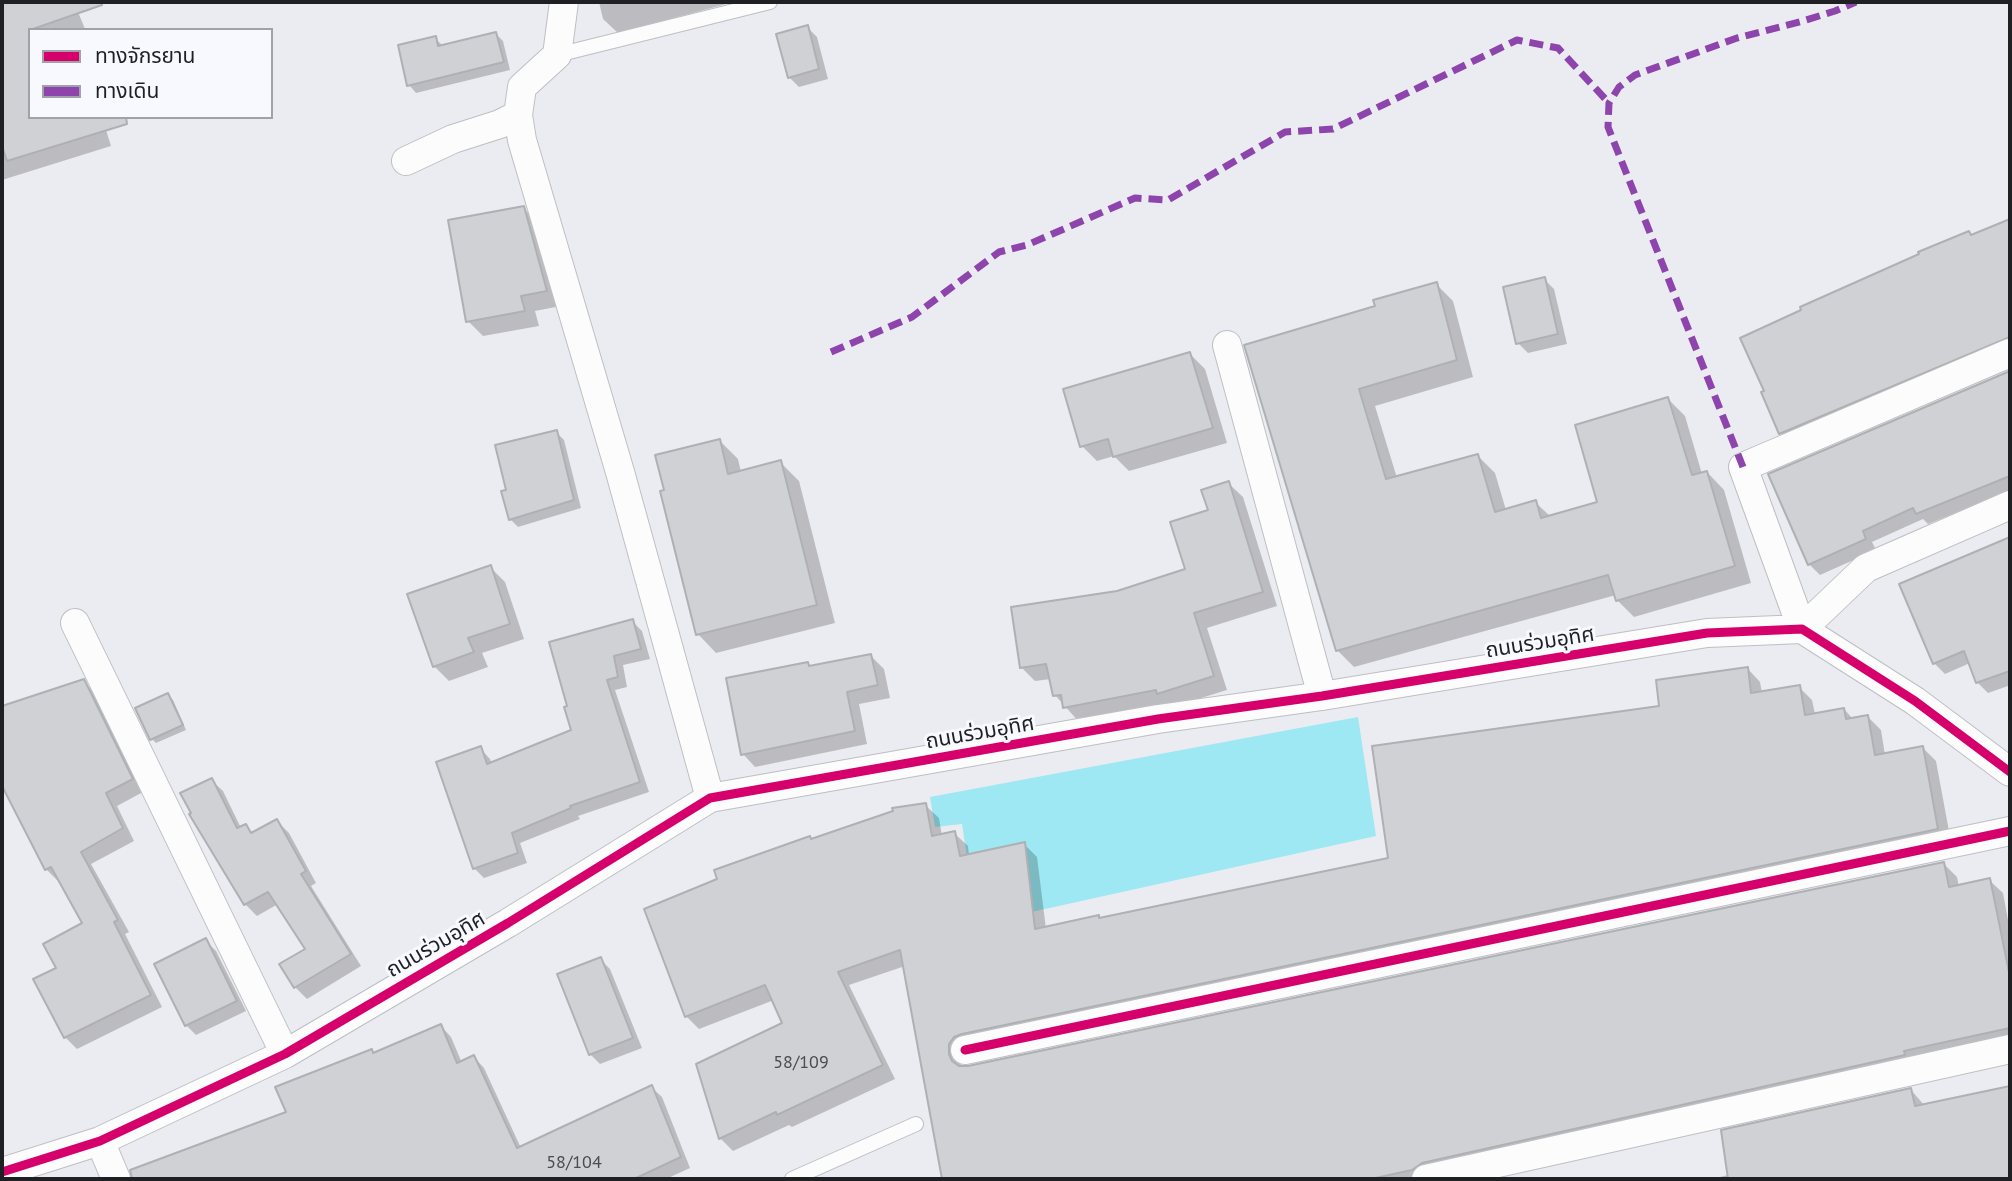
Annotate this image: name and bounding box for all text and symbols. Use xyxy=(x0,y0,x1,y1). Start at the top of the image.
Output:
legend xyxy=(28,28,273,119)
text: ทางจักรยาน xyxy=(95,42,196,69)
text: ทางเดิน xyxy=(95,77,159,104)
street label: ถนนร่วมอุทิศ xyxy=(1484,622,1596,664)
street label: ถนนร่วมอุทิศ xyxy=(924,711,1036,755)
street label: ถนนร่วมอุทิศ xyxy=(382,907,490,983)
house number: 58/109 xyxy=(773,1052,829,1074)
house number: 58/104 xyxy=(546,1152,602,1174)

